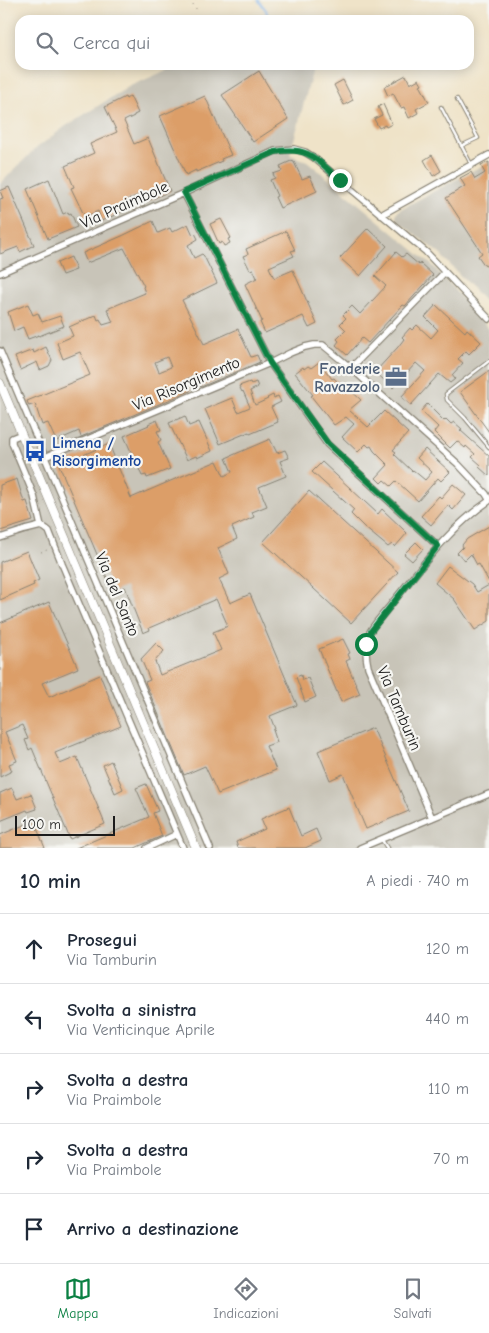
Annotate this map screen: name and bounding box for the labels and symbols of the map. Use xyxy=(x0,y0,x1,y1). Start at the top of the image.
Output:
route end xyxy=(329,169,352,192)
street label: Via Praimbole xyxy=(78,177,171,232)
street label: Via Risorgimento xyxy=(130,353,243,415)
place label: Fonderie Ravazzolo xyxy=(314,360,380,396)
office icon: Fonderie Ravazzolo xyxy=(383,364,409,390)
place label: Limena / Risorgimento xyxy=(52,434,141,470)
bus stop icon: Limena / Risorgimento xyxy=(22,438,48,464)
street label: Via del Santo xyxy=(91,550,143,639)
route start xyxy=(355,633,378,656)
street label: Via Tamburin xyxy=(373,664,425,753)
scale bar xyxy=(15,813,115,836)

